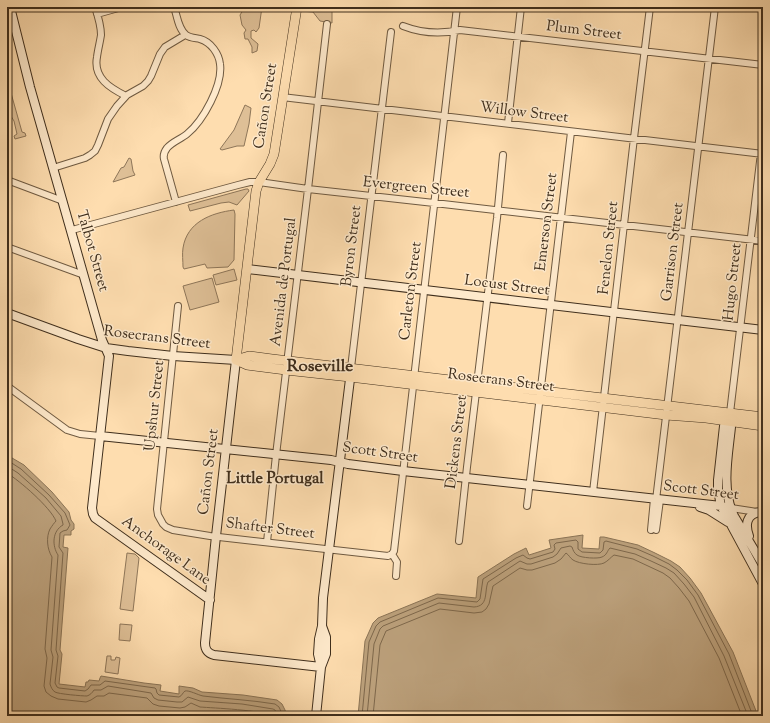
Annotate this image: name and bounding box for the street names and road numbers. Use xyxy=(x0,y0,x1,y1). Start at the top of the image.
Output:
street label: Plum Street xyxy=(545,16,623,46)
street label: Cañon Street xyxy=(249,62,283,150)
street label: Willow Street xyxy=(478,97,570,129)
street label: Evergreen Street xyxy=(362,172,470,204)
street label: Emerson Street xyxy=(531,172,563,272)
street label: Fenelon Street xyxy=(594,200,624,296)
street label: Garrison Street xyxy=(657,201,689,303)
street label: Byron Street xyxy=(337,204,367,288)
street label: Talbot Street xyxy=(70,208,114,294)
street label: Avenida de Portugal xyxy=(266,216,302,348)
street label: Carleton Street xyxy=(395,240,427,342)
street label: Hugo Street xyxy=(718,242,748,322)
street label: Locust Street xyxy=(463,270,551,302)
street label: Rosecrans Street xyxy=(102,321,212,355)
street label: Upshur Street xyxy=(140,360,170,452)
street label: Rosecrans Street xyxy=(446,364,556,398)
street label: Dickens Street xyxy=(441,394,473,490)
street label: Cañon Street xyxy=(193,428,225,516)
street label: Scott Street xyxy=(341,437,419,469)
street label: Scott Street xyxy=(662,476,740,506)
street label: Anchorage Lane xyxy=(117,511,215,591)
street label: Shafter Street xyxy=(224,513,316,545)

